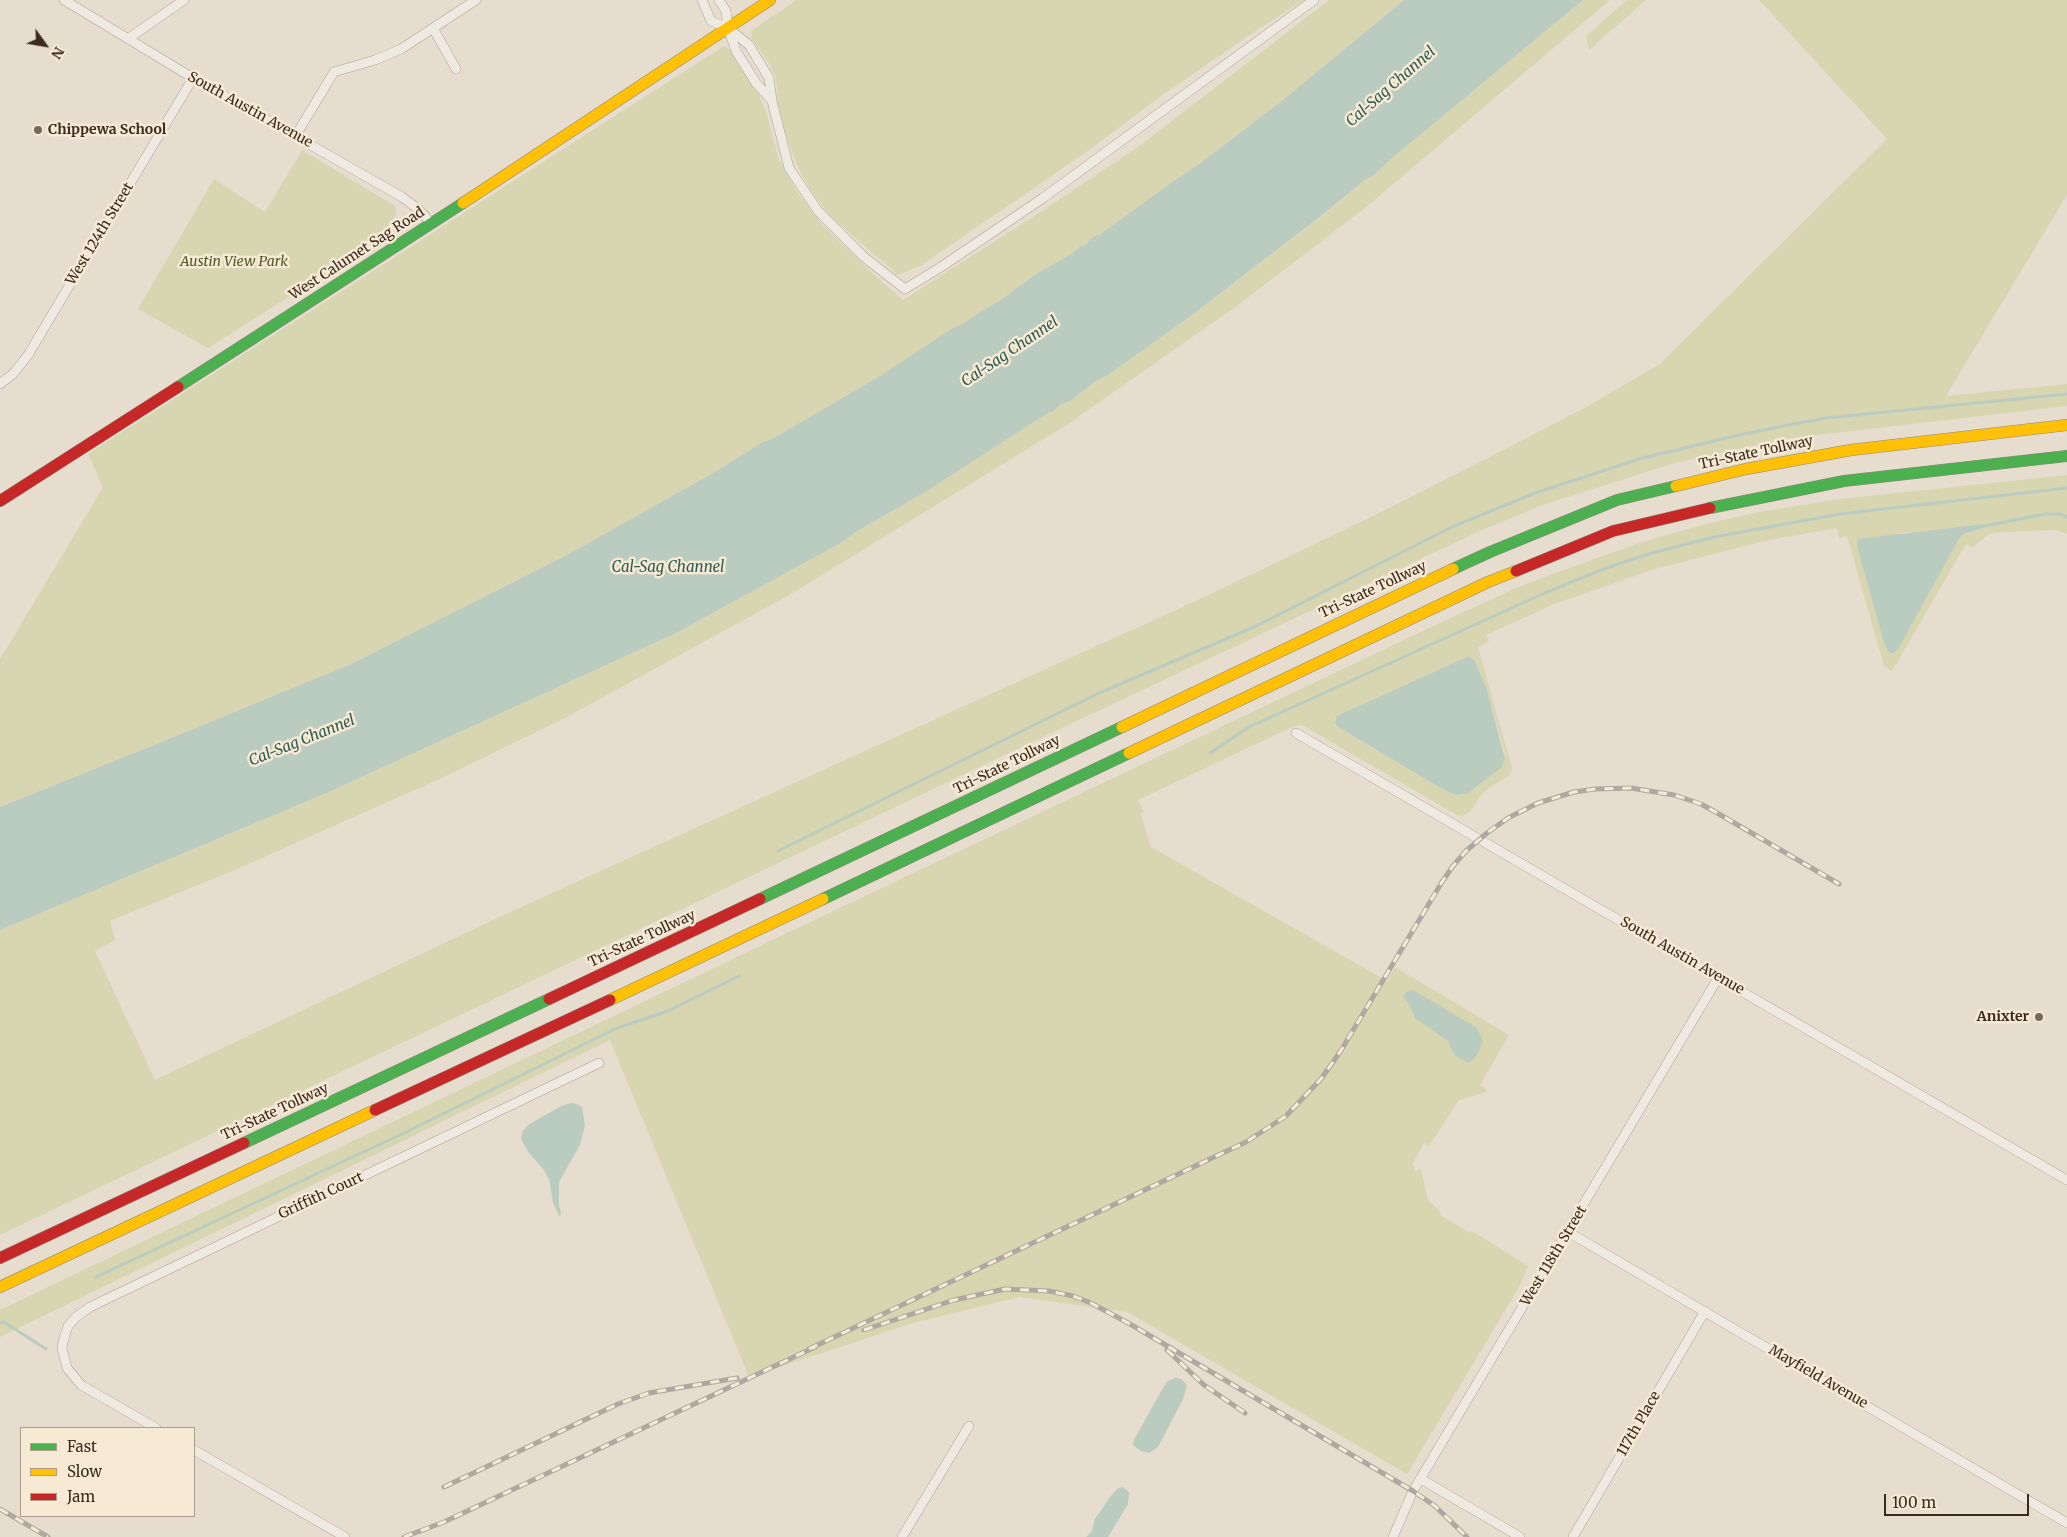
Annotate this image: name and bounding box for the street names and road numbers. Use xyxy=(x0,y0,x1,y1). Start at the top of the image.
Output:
street label: South Austin Avenue xyxy=(185,69,315,151)
street label: West 124th Street xyxy=(63,180,137,288)
street label: West Calumet Sag Road xyxy=(286,204,428,304)
street label: Tri-State Tollway xyxy=(1697,433,1815,473)
street label: Tri-State Tollway xyxy=(1317,558,1429,622)
street label: Tri-State Tollway xyxy=(951,732,1063,798)
street label: Tri-State Tollway xyxy=(586,907,698,971)
street label: South Austin Avenue xyxy=(1617,914,1747,998)
street label: Tri-State Tollway xyxy=(219,1080,331,1144)
street label: Griffith Court xyxy=(276,1169,366,1223)
street label: West 118th Street xyxy=(1517,1203,1591,1309)
street label: Mayfield Avenue xyxy=(1765,1342,1871,1412)
street label: 117th Place xyxy=(1614,1389,1664,1459)

